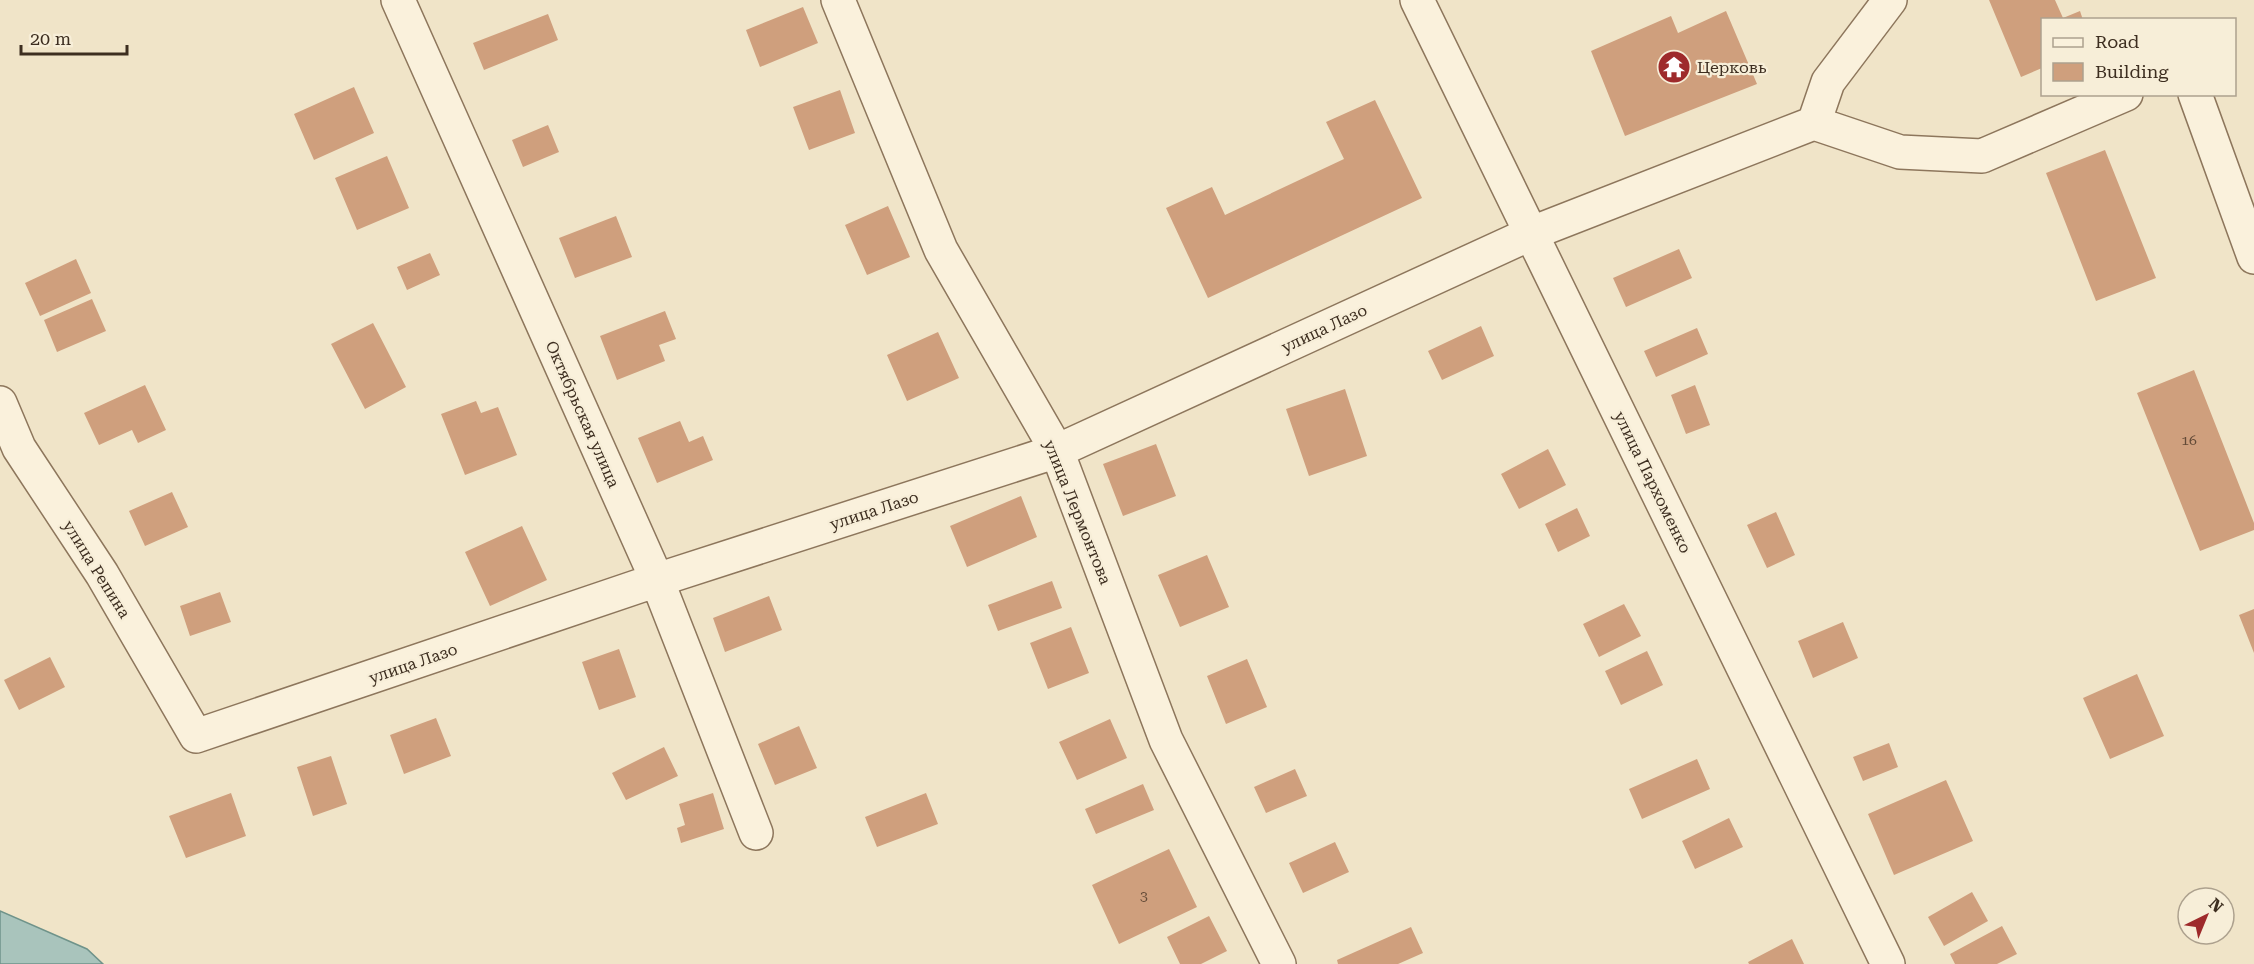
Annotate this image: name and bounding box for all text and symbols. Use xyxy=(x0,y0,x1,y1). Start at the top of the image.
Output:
scale bar xyxy=(21,18,128,56)
legend xyxy=(2041,18,2236,96)
text: 20 m xyxy=(30,28,71,49)
text: Road xyxy=(2095,31,2140,52)
temple icon: Церковь xyxy=(1656,49,1692,85)
place label: Церковь xyxy=(1697,58,1767,77)
text: Building xyxy=(2095,61,2169,82)
street label: улица Лазо xyxy=(1278,300,1370,357)
street label: Октябрьская улица xyxy=(542,338,624,491)
street label: улица Пархоменко xyxy=(1610,408,1695,556)
house number: 16 xyxy=(2181,432,2197,448)
street label: улица Лермонтова xyxy=(1040,437,1115,588)
street label: улица Лазо xyxy=(827,487,921,534)
street label: улица Репина xyxy=(59,517,134,622)
street label: улица Лазо xyxy=(366,639,460,687)
north arrow xyxy=(2176,886,2236,946)
house number: 3 xyxy=(1140,888,1148,904)
text: N xyxy=(2205,894,2227,917)

